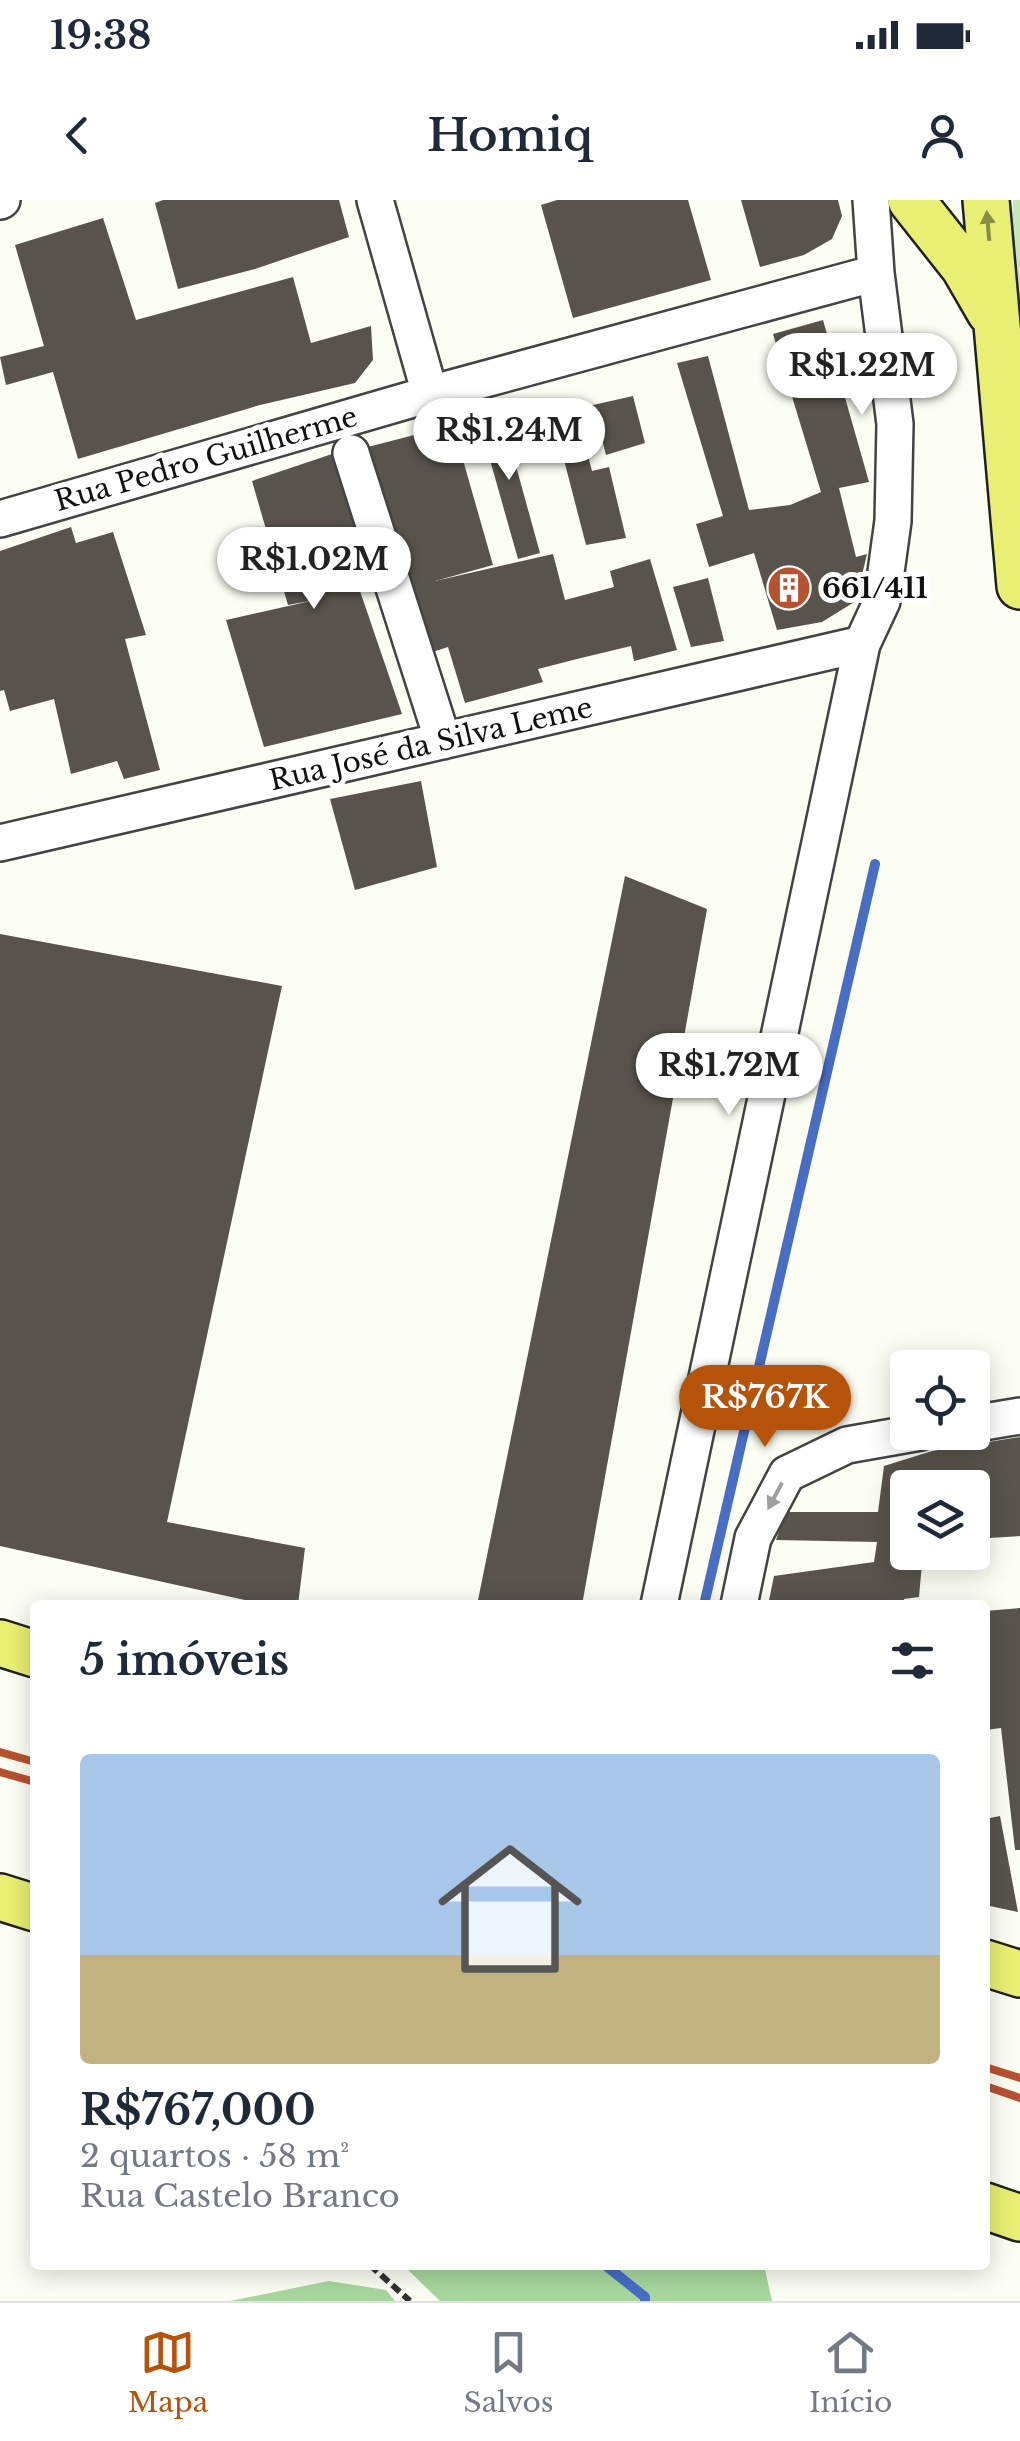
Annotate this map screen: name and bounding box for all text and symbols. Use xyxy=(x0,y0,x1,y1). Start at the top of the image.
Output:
text: 19:38 xyxy=(50,12,151,59)
text: Homiq xyxy=(427,107,593,163)
icon: back xyxy=(50,108,105,163)
icon: person xyxy=(915,108,970,163)
one-way arrow xyxy=(979,210,995,242)
pin: R$1.22M xyxy=(770,333,954,418)
text: R$1.22M xyxy=(788,345,936,385)
pin: R$1.24M xyxy=(417,398,601,483)
street label: Rua Pedro Guilherme xyxy=(51,399,361,519)
text: R$1.24M xyxy=(435,410,583,450)
pin: R$1.02M xyxy=(222,527,406,612)
text: R$1.02M xyxy=(239,539,389,579)
building icon: 661/411 xyxy=(766,565,812,611)
place label: 661/411 xyxy=(822,571,928,606)
street label: Rua José da Silva Leme xyxy=(266,690,596,798)
pin: R$1.72M xyxy=(637,1033,821,1118)
text: R$1.72M xyxy=(658,1045,800,1085)
map controls xyxy=(890,1350,990,1570)
button: locate xyxy=(890,1350,990,1450)
pin: R$767K xyxy=(684,1365,846,1450)
text: R$767K xyxy=(701,1377,829,1417)
button: layers xyxy=(890,1470,990,1570)
one-way arrow xyxy=(767,1482,784,1511)
icon: filters xyxy=(885,1633,940,1688)
text: 5 imóveis xyxy=(80,1634,289,1686)
icon: home xyxy=(420,1819,600,1999)
text: R$767,000 xyxy=(80,2084,316,2136)
text: 2 quartos · 58 m² xyxy=(80,2136,349,2176)
text: Rua Castelo Branco xyxy=(80,2176,400,2216)
tab: Mapa xyxy=(128,2325,208,2420)
tab: Salvos xyxy=(464,2325,554,2420)
tab: Início xyxy=(809,2325,892,2420)

